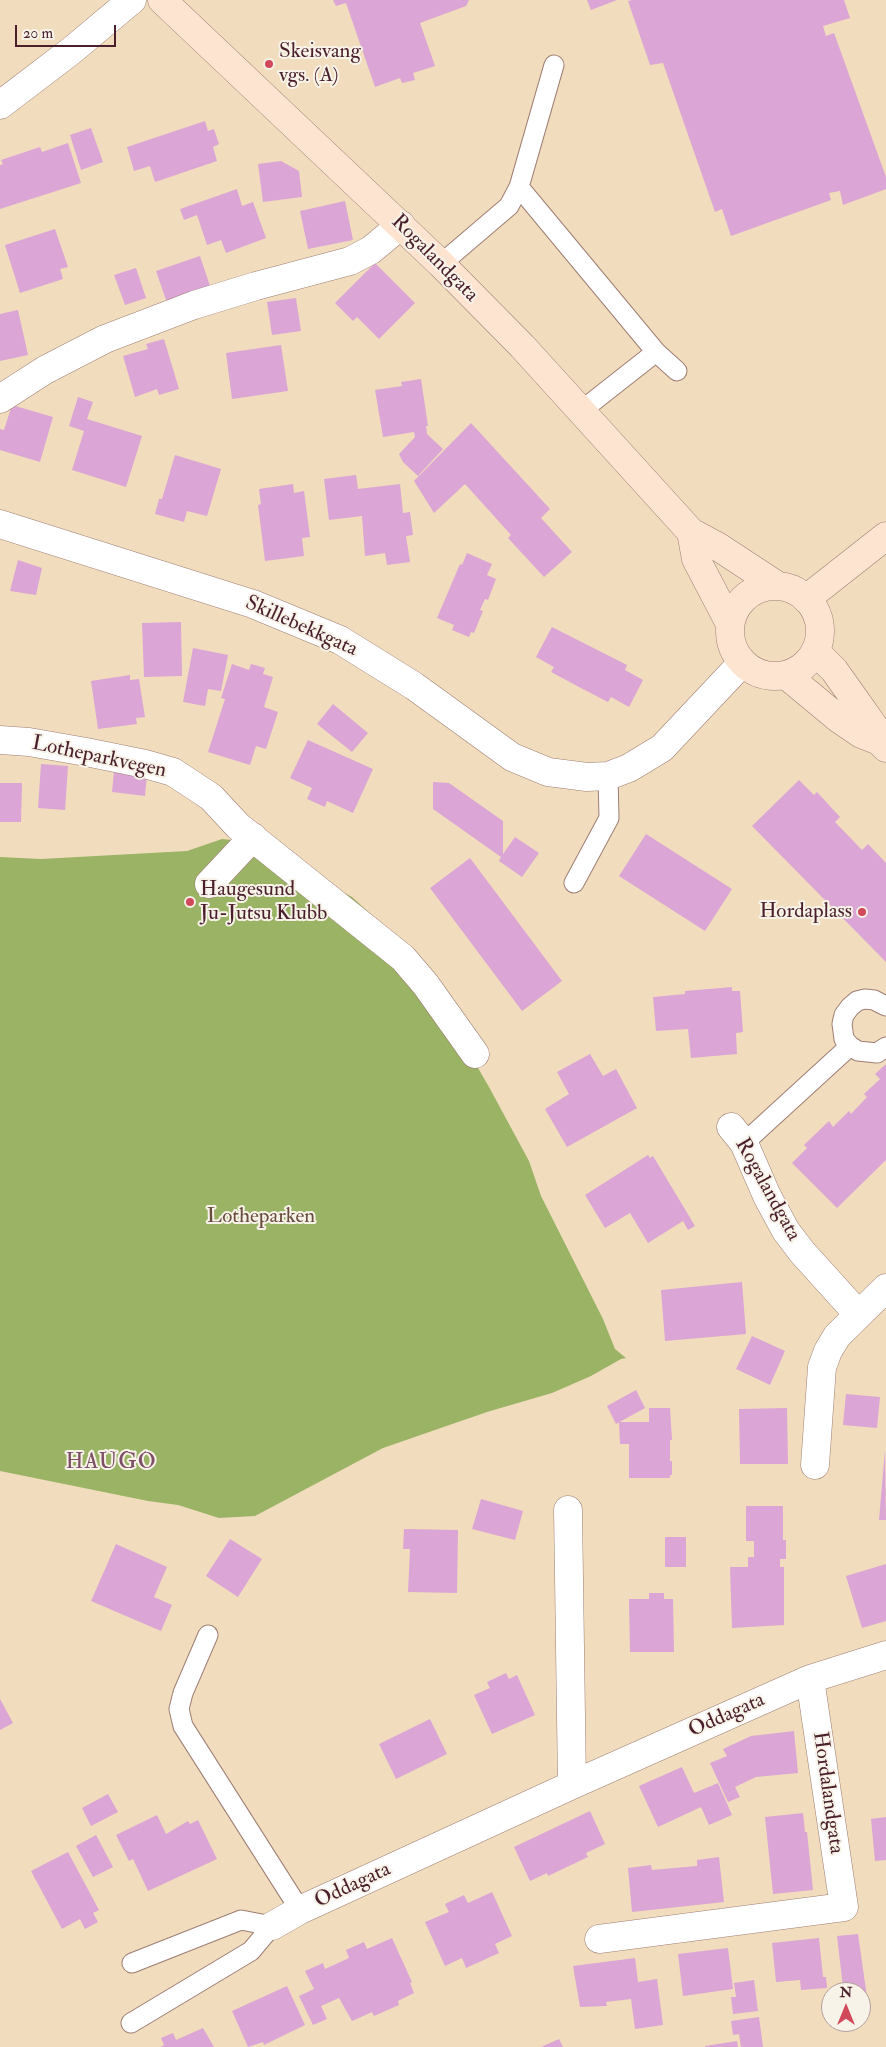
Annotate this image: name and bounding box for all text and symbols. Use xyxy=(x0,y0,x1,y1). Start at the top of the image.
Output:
scale bar xyxy=(18,15,119,47)
text: 20 m xyxy=(23,24,53,43)
place label: Skeisvang vgs. (A) xyxy=(279,39,361,89)
marker: Skeisvang vgs. (A) xyxy=(263,58,275,70)
street label: Rogalandgata xyxy=(385,210,483,308)
street label: Skillebekkgata xyxy=(241,591,361,663)
street label: Lotheparkvegen xyxy=(30,731,168,785)
place label: Haugesund Ju-Jutsu Klubb xyxy=(200,877,327,927)
marker: Haugesund Ju-Jutsu Klubb xyxy=(184,896,196,908)
place label: Hordaplass xyxy=(759,899,852,925)
marker: Hordaplass xyxy=(856,906,868,918)
street label: Rogalandgata xyxy=(728,1134,806,1246)
park label: Lotheparken xyxy=(207,1204,315,1230)
district label: HAUGO xyxy=(65,1450,157,1476)
street label: Oddagata xyxy=(685,1688,769,1744)
street label: Hordalandgata xyxy=(806,1730,848,1856)
street label: Oddagata xyxy=(311,1858,395,1914)
north arrow xyxy=(821,1982,871,2032)
text: N xyxy=(840,1984,852,2001)

